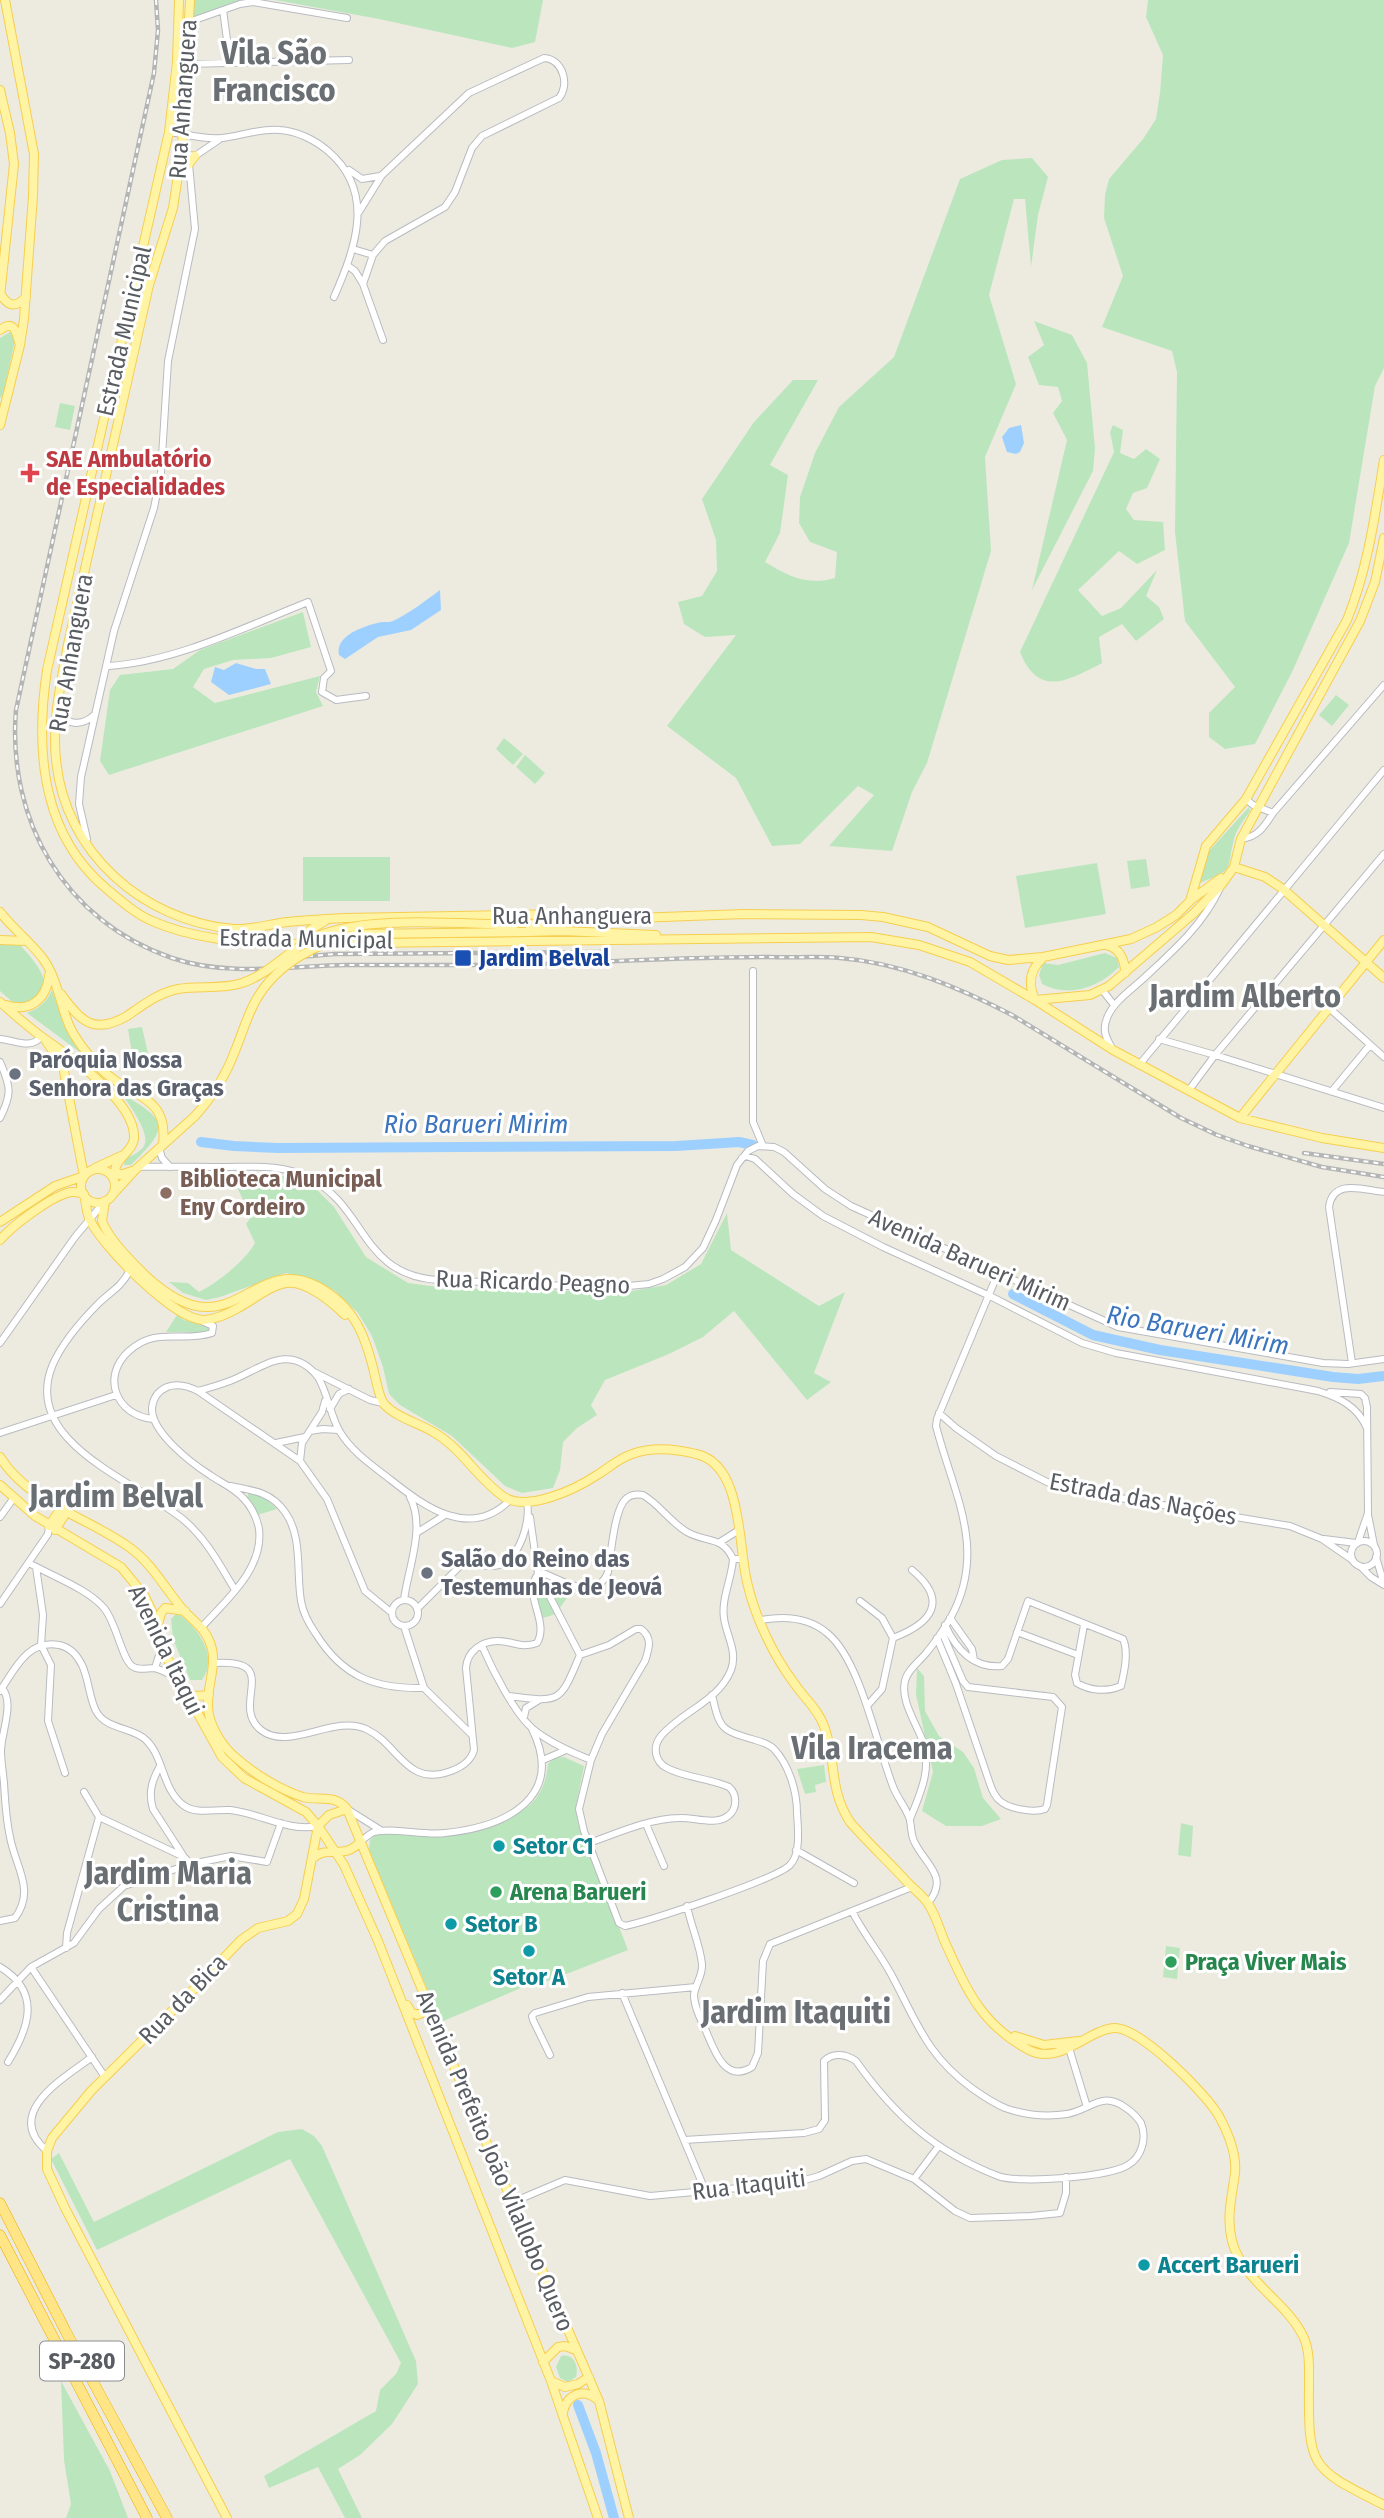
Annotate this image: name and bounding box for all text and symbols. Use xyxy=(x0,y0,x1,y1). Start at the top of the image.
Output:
street label: Rua Anhanguera xyxy=(163,18,203,180)
district label: Vila São Francisco xyxy=(212,34,336,109)
street label: Estrada Municipal xyxy=(91,243,157,419)
place label: SAE Ambulatório de Especialidades xyxy=(46,445,226,501)
marker: SAE Ambulatório de Especialidades xyxy=(20,463,40,483)
street label: Rua Anhanguera xyxy=(43,572,99,734)
street label: Rua Anhanguera xyxy=(492,902,652,930)
street label: Estrada Municipal xyxy=(219,923,393,955)
place label: Jardim Belval xyxy=(478,944,610,972)
marker: Jardim Belval xyxy=(453,948,473,968)
district label: Jardim Alberto xyxy=(1148,977,1341,1015)
place label: Paróquia Nossa Senhora das Graças xyxy=(29,1046,224,1102)
marker: Paróquia Nossa Senhora das Graças xyxy=(7,1066,23,1082)
water label: Rio Barueri Mirim xyxy=(384,1109,568,1140)
place label: Biblioteca Municipal Eny Cordeiro xyxy=(180,1165,382,1221)
marker: Biblioteca Municipal Eny Cordeiro xyxy=(158,1185,174,1201)
street label: Avenida Barueri Mirim xyxy=(865,1203,1075,1317)
street label: Rua Ricardo Peagno xyxy=(435,1265,631,1299)
water label: Rio Barueri Mirim xyxy=(1104,1299,1292,1362)
street label: Estrada das Nações xyxy=(1047,1467,1239,1531)
district label: Jardim Belval xyxy=(28,1477,203,1515)
place label: Salão do Reino das Testemunhas de Jeová xyxy=(441,1545,662,1601)
marker: Salão do Reino das Testemunhas de Jeová xyxy=(419,1565,435,1581)
street label: Avenida Itaqui xyxy=(122,1580,210,1720)
district label: Vila Iracema xyxy=(790,1729,953,1767)
place label: Setor C1 xyxy=(513,1832,594,1860)
marker: Setor C1 xyxy=(491,1838,507,1854)
district label: Jardim Maria Cristina xyxy=(83,1854,252,1929)
place label: Arena Barueri xyxy=(509,1878,647,1906)
marker: Arena Barueri xyxy=(488,1884,504,1900)
place label: Setor B xyxy=(465,1910,538,1938)
marker: Setor B xyxy=(443,1916,459,1932)
marker: Setor A xyxy=(521,1943,537,1959)
street label: Rua da Bica xyxy=(133,1948,233,2050)
place label: Praça Viver Mais xyxy=(1185,1948,1347,1976)
marker: Praça Viver Mais xyxy=(1163,1954,1179,1970)
place label: Setor A xyxy=(493,1963,566,1991)
street label: Avenida Prefeito João Vilallobo Quero xyxy=(410,1986,580,2336)
district label: Jardim Itaquiti xyxy=(700,1993,891,2031)
street label: Rua Itaquiti xyxy=(691,2164,807,2206)
place label: Accert Barueri xyxy=(1157,2251,1299,2279)
marker: Accert Barueri xyxy=(1136,2257,1152,2273)
road number: SP-280 xyxy=(40,2342,124,2380)

